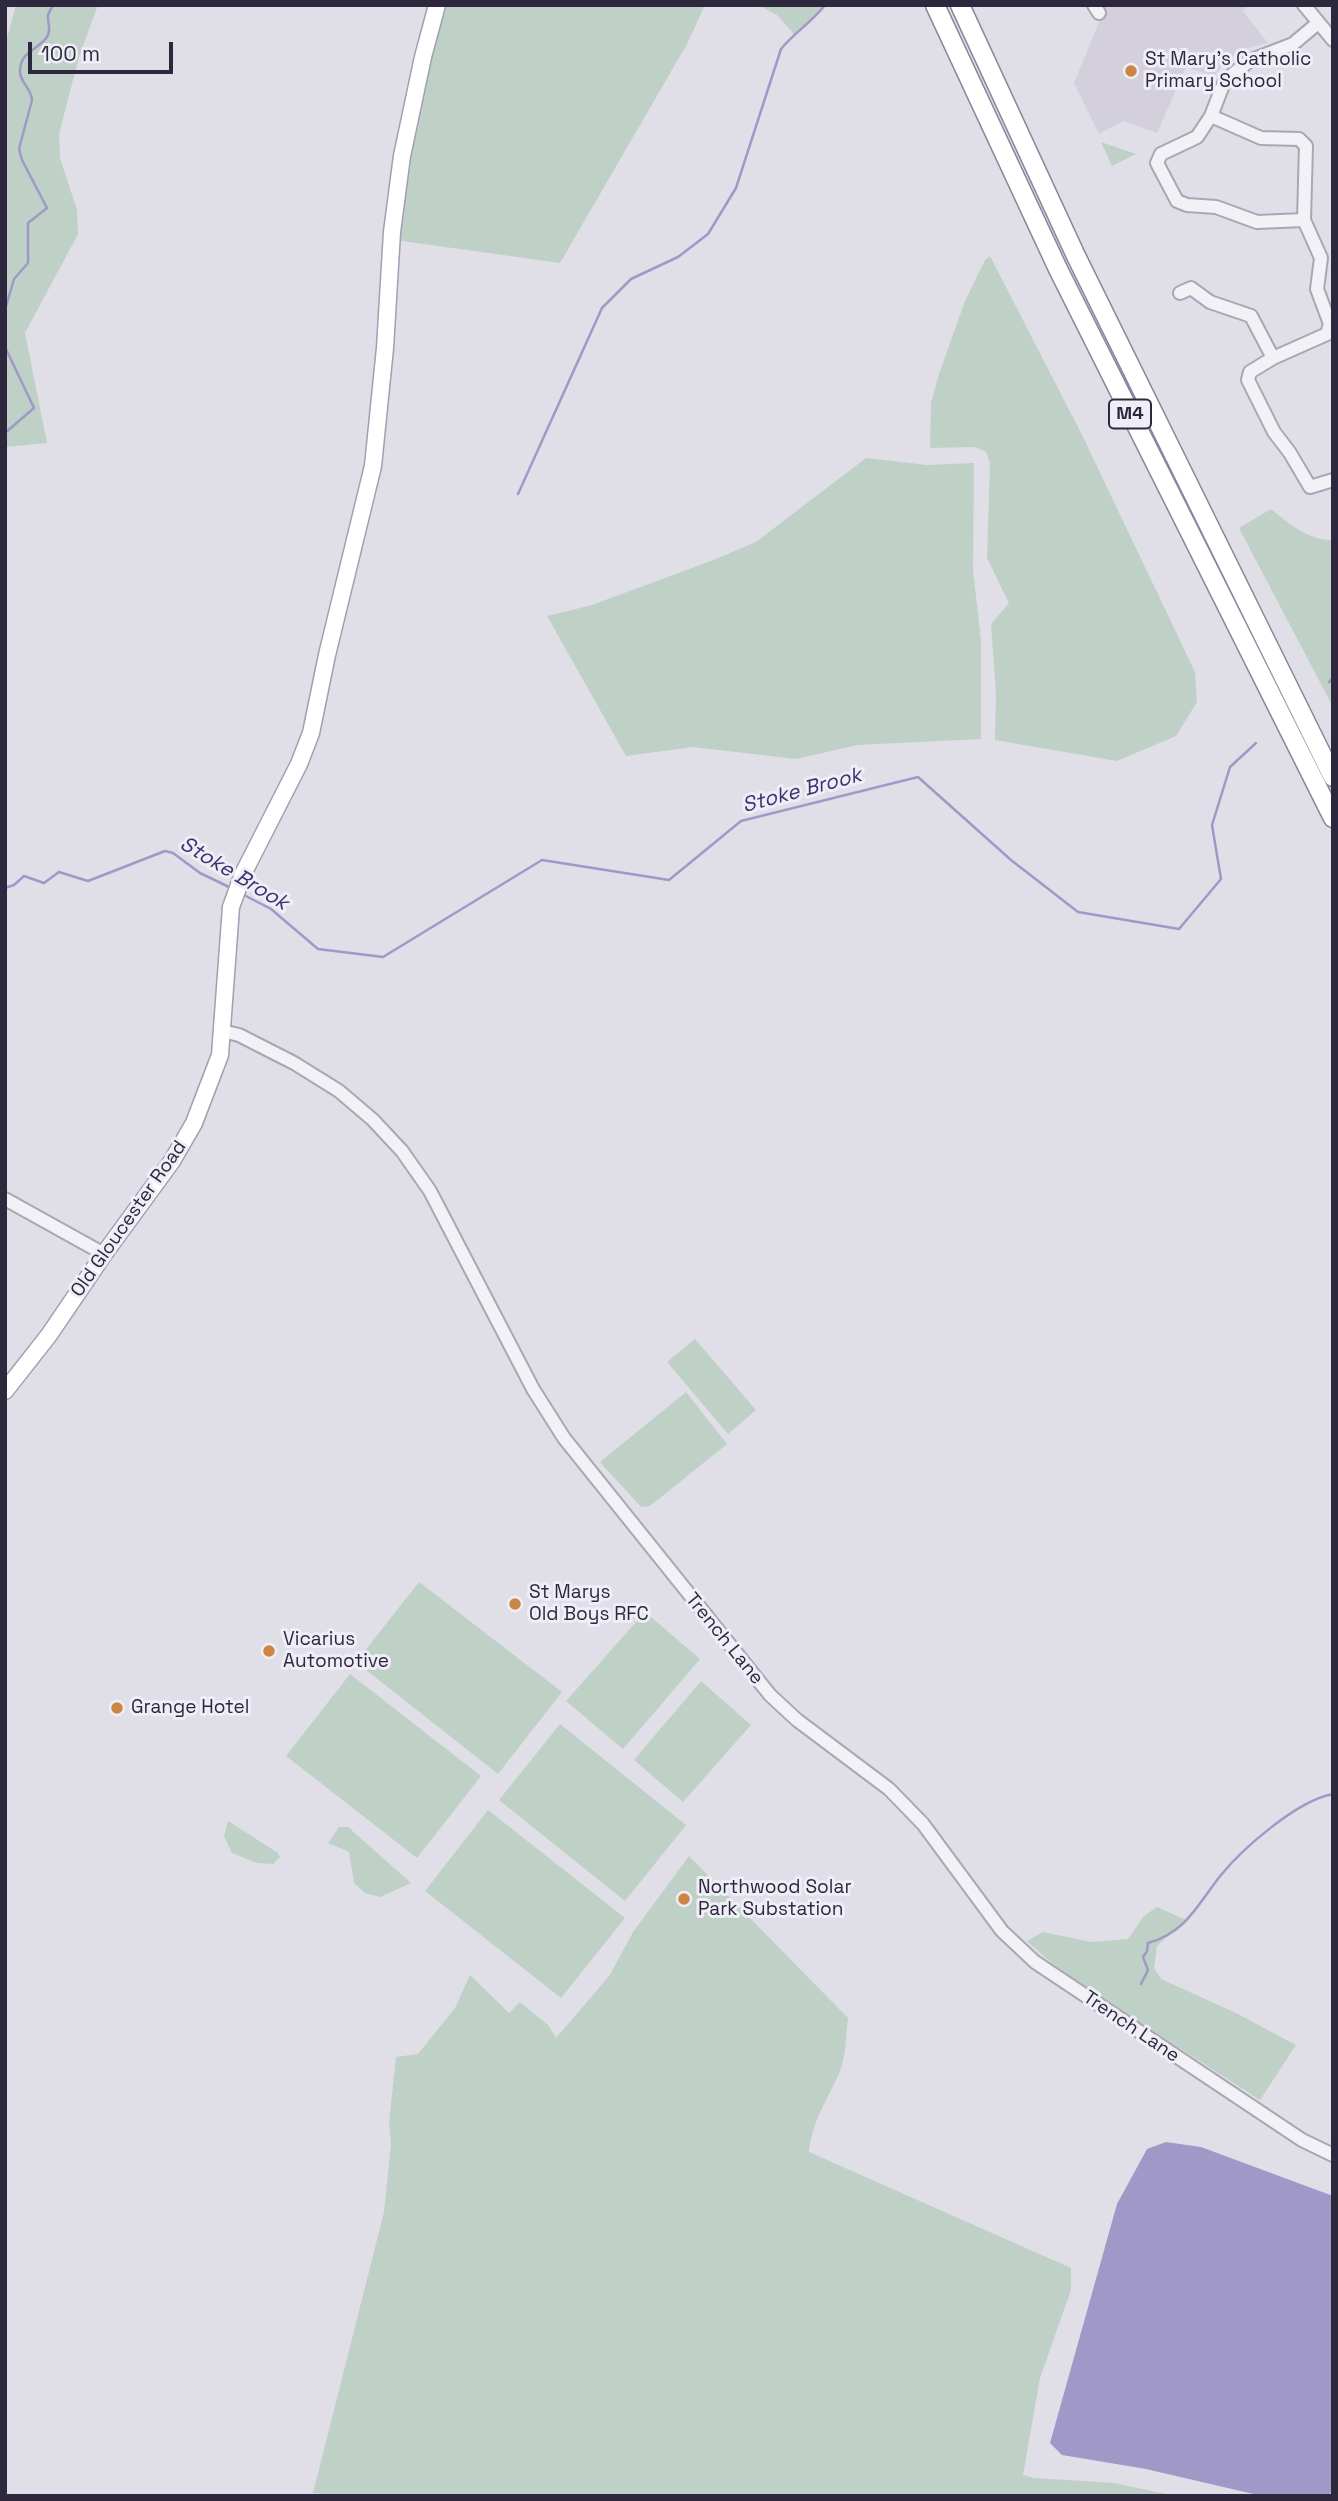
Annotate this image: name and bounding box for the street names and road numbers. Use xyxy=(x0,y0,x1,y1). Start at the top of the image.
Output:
road number: M4 xyxy=(1109,400,1151,428)
street label: Old Gloucester Road xyxy=(66,1136,192,1302)
street label: Trench Lane xyxy=(680,1588,768,1690)
street label: Trench Lane xyxy=(1078,1986,1184,2068)

